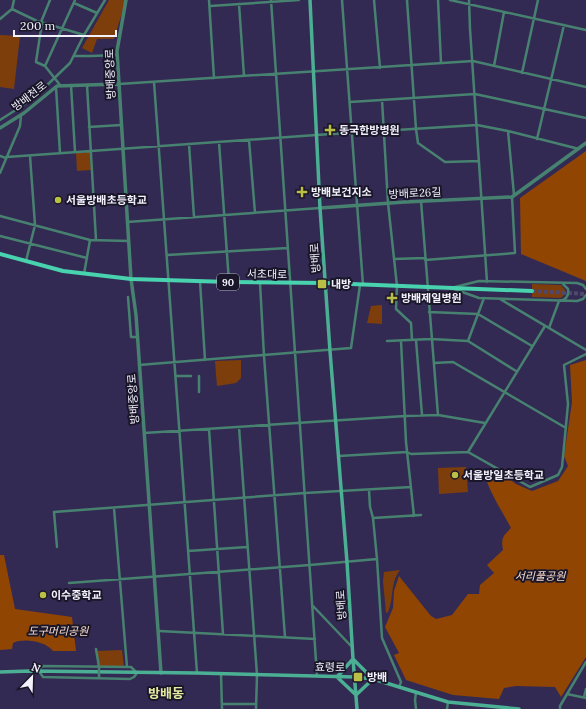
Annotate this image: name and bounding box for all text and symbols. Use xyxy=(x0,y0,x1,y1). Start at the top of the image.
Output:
scale bar xyxy=(14,12,116,38)
text: 200 m xyxy=(20,18,56,33)
street label: 방배중앙로 xyxy=(102,48,118,100)
street label: 방배천로 xyxy=(9,78,49,114)
place label: 동국한방병원 xyxy=(339,123,400,137)
marker: 동국한방병원 xyxy=(324,124,336,136)
place label: 방배보건지소 xyxy=(311,185,372,199)
street label: 방배로26길 xyxy=(388,185,442,201)
marker: 방배보건지소 xyxy=(296,186,308,198)
place label: 서울방배초등학교 xyxy=(66,193,147,207)
marker: 서울방배초등학교 xyxy=(53,195,63,205)
street label: 방배로 xyxy=(307,242,323,274)
street label: 서초대로 xyxy=(247,267,287,281)
road number: 90 xyxy=(217,274,239,290)
place label: 내방 xyxy=(331,277,351,291)
marker: 내방 xyxy=(316,278,328,290)
place label: 방배제일병원 xyxy=(401,291,462,305)
marker: 방배제일병원 xyxy=(386,292,398,304)
street label: 방배중앙로 xyxy=(124,373,142,425)
place label: 서울방일초등학교 xyxy=(463,468,544,482)
marker: 서울방일초등학교 xyxy=(450,470,460,480)
park label: 서리풀공원 xyxy=(515,569,566,583)
place label: 이수중학교 xyxy=(51,588,102,602)
street label: 방배로 xyxy=(333,589,349,621)
marker: 이수중학교 xyxy=(38,590,48,600)
park label: 도구머리공원 xyxy=(28,624,89,638)
north arrow xyxy=(12,657,52,697)
text: N xyxy=(29,660,43,676)
street label: 효령로 xyxy=(315,660,345,674)
place label: 방배 xyxy=(367,670,387,684)
marker: 방배 xyxy=(352,671,364,683)
district label: 방배동 xyxy=(148,685,184,702)

